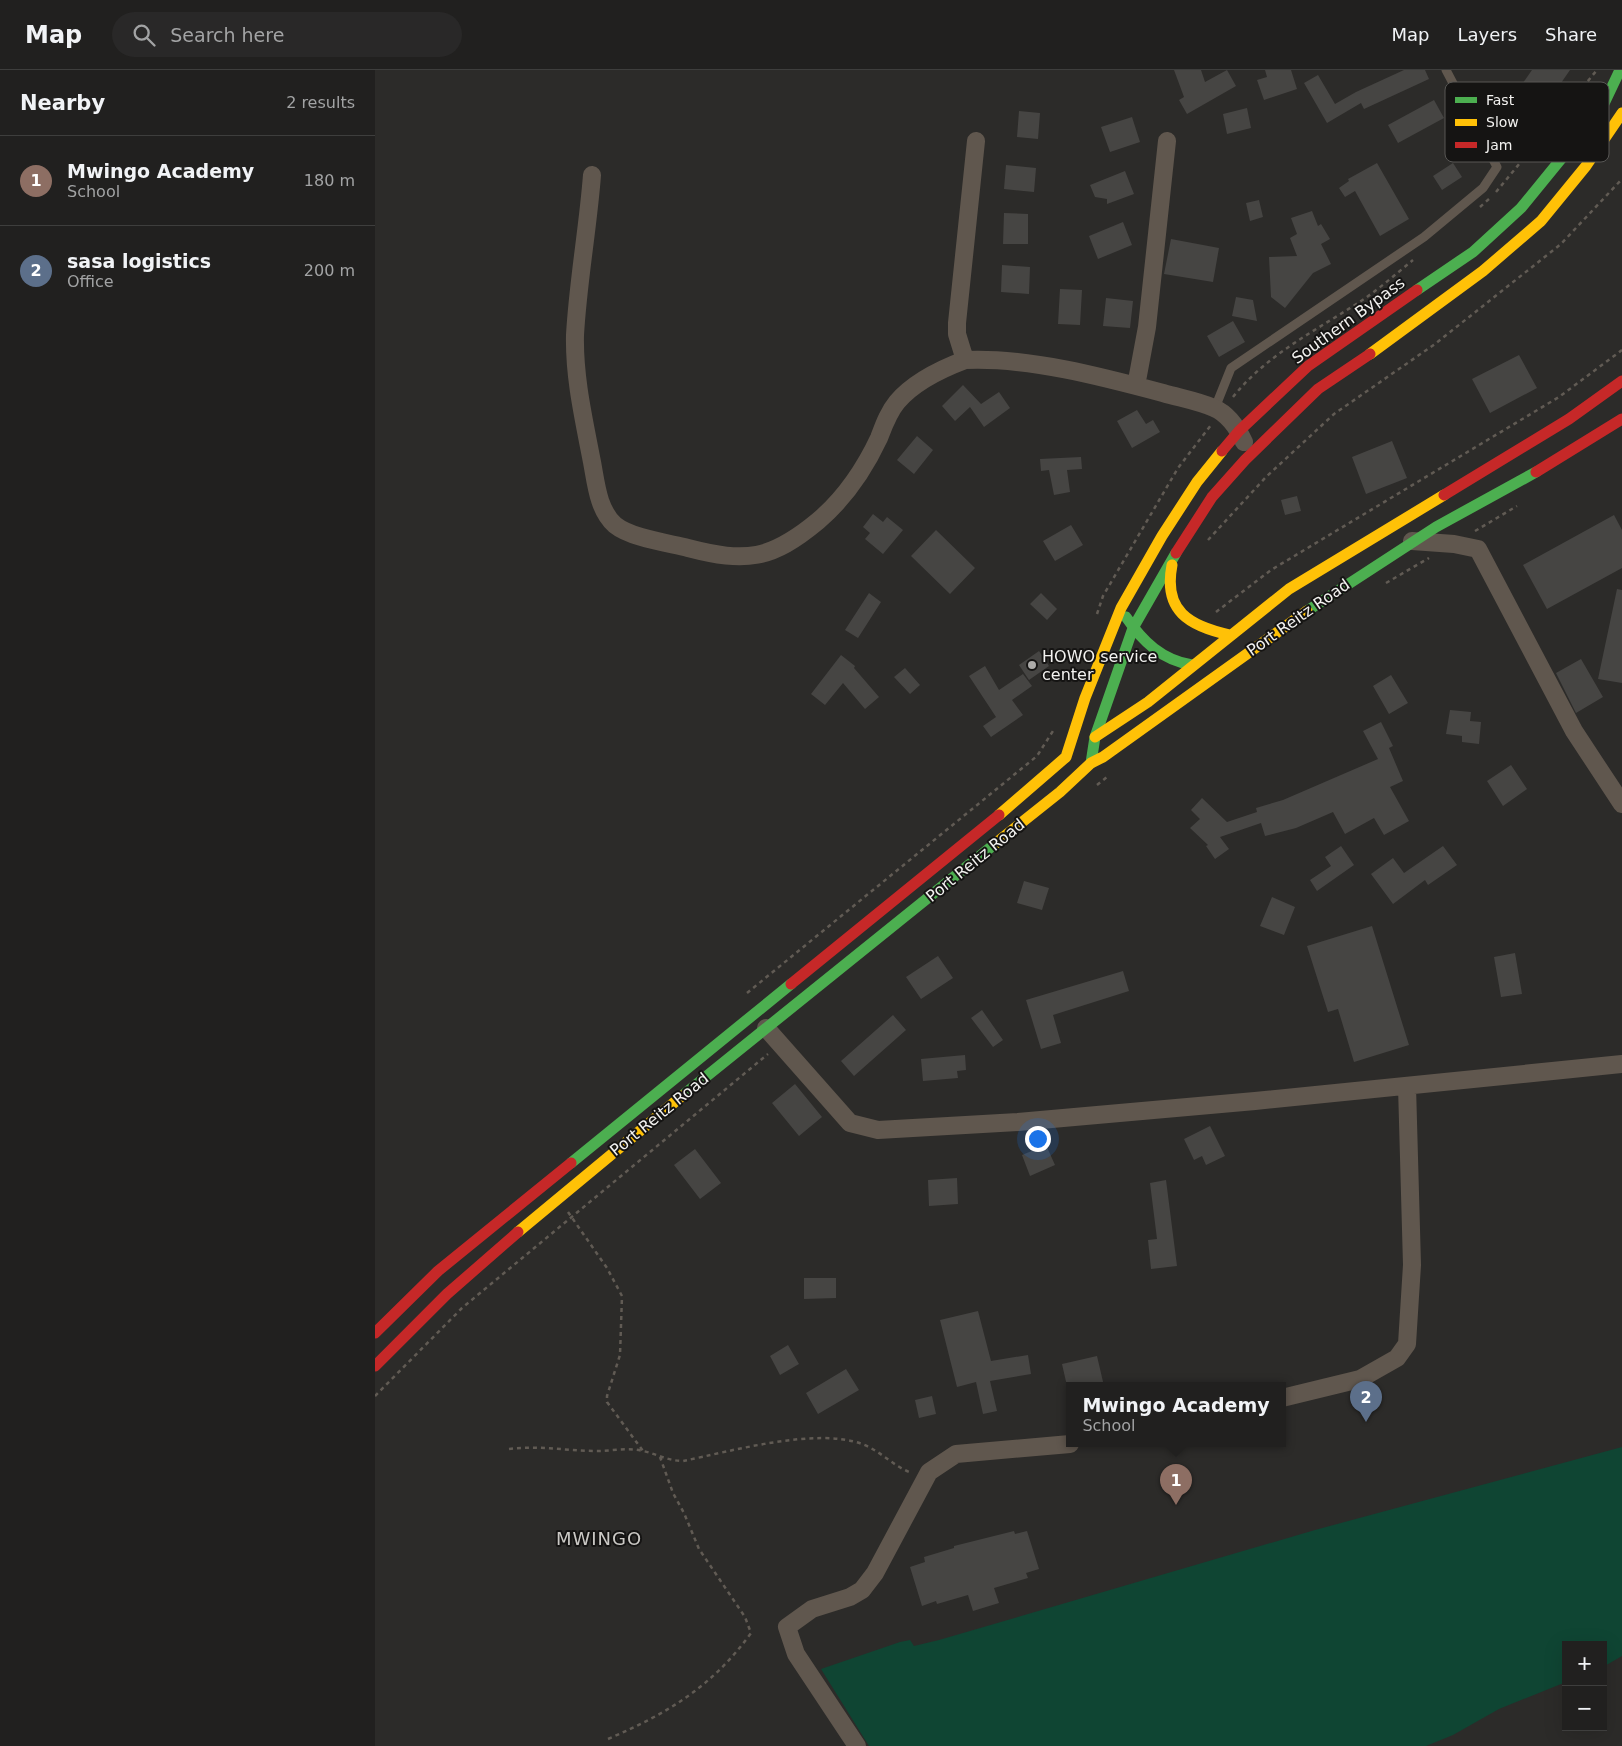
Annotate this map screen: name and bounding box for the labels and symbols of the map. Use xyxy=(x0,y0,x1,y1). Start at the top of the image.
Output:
legend xyxy=(1445,82,1609,162)
text: Fast xyxy=(1486,92,1515,108)
text: Slow xyxy=(1486,114,1519,130)
text: Jam xyxy=(1485,137,1512,153)
street label: Southern Bypass xyxy=(1288,273,1408,368)
street label: Port Reitz Road xyxy=(1243,575,1353,660)
place label: HOWO service center xyxy=(1042,647,1157,684)
marker: HOWO service center xyxy=(1026,659,1038,671)
street label: Port Reitz Road xyxy=(922,815,1028,906)
street label: Port Reitz Road xyxy=(606,1069,712,1160)
your location xyxy=(1025,1126,1051,1152)
pin: 2 xyxy=(1350,1381,1382,1422)
pin: 1 xyxy=(1160,1464,1192,1505)
district label: MWINGO xyxy=(556,1528,642,1549)

